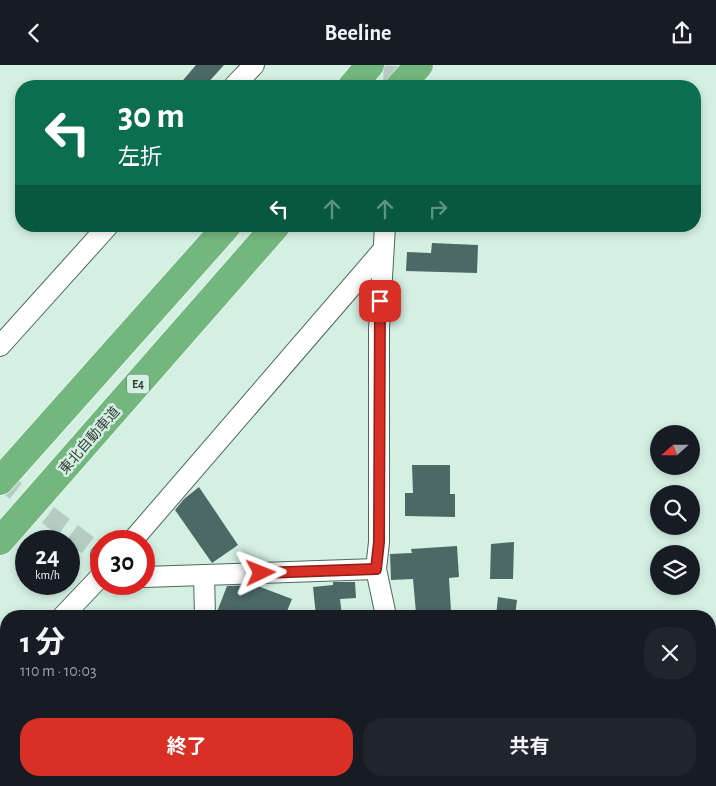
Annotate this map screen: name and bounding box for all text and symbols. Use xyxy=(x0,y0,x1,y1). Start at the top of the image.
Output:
icon: back xyxy=(20,19,48,47)
icon: share xyxy=(668,19,696,47)
text: Beeline xyxy=(325,22,391,44)
text: 30 m xyxy=(118,99,185,134)
icon: left xyxy=(35,100,100,165)
text: 左折 xyxy=(118,146,162,168)
icon: left xyxy=(265,195,293,223)
icon: ahead xyxy=(318,195,346,223)
icon: ahead xyxy=(371,195,399,223)
icon: right xyxy=(424,195,452,223)
pin xyxy=(359,280,401,322)
icon: arrive xyxy=(366,287,394,315)
road number: E4 xyxy=(127,375,149,393)
street label: 東北自動車道 xyxy=(55,403,123,477)
north arrow xyxy=(650,425,700,475)
map controls xyxy=(650,425,700,595)
button: search xyxy=(650,485,700,535)
speed limit sign: 30 xyxy=(90,530,155,595)
text: 24 xyxy=(35,544,60,569)
button: layers xyxy=(650,545,700,595)
position arrow xyxy=(234,546,286,598)
text: km/h xyxy=(35,569,60,581)
button: close xyxy=(644,627,696,679)
text: 1 分 xyxy=(20,628,65,658)
text: 110 m · 10:03 xyxy=(20,663,97,679)
button: 終了 xyxy=(20,718,353,776)
button: 共有 xyxy=(363,718,696,776)

